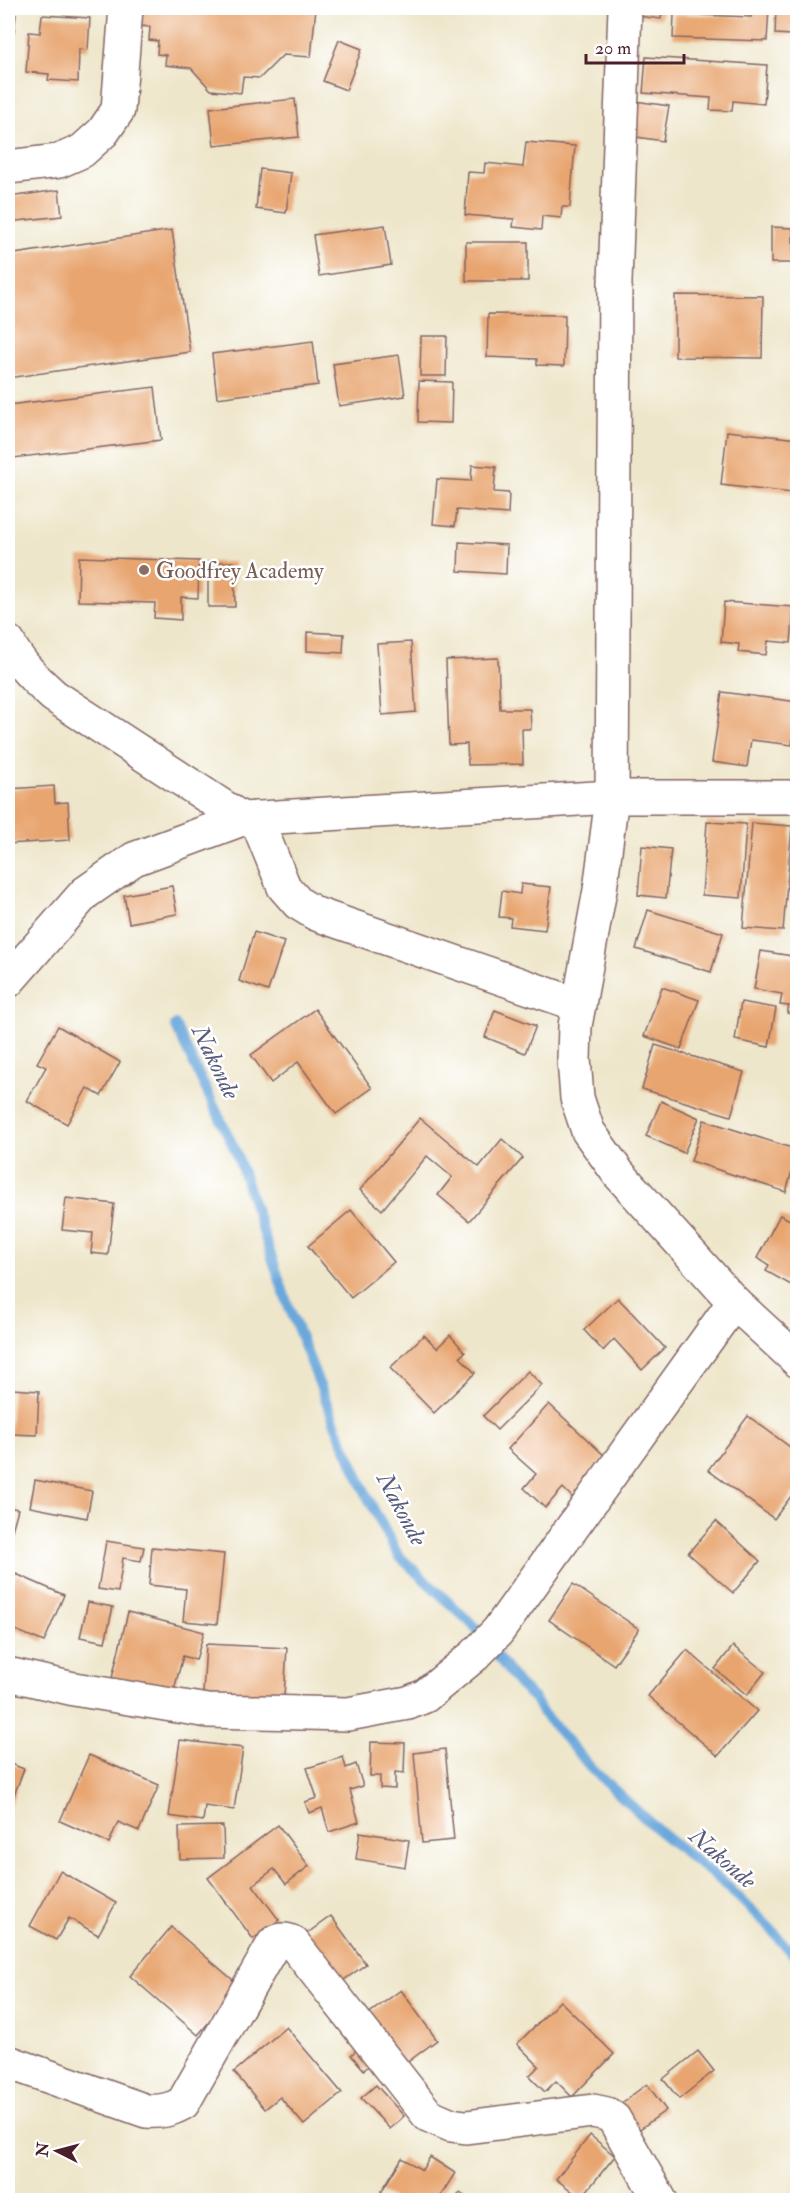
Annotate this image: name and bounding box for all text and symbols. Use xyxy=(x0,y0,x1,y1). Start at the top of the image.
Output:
scale bar xyxy=(586,27,684,65)
text: 20 m xyxy=(595,37,631,60)
place label: Goodfrey Academy xyxy=(156,557,324,585)
marker: Goodfrey Academy xyxy=(137,563,151,577)
water label: Nakonde xyxy=(183,1018,247,1105)
water label: Nakonde xyxy=(368,1465,434,1552)
water label: Nakonde xyxy=(681,1820,763,1897)
north arrow xyxy=(27,2121,87,2181)
text: N xyxy=(32,2141,54,2159)

